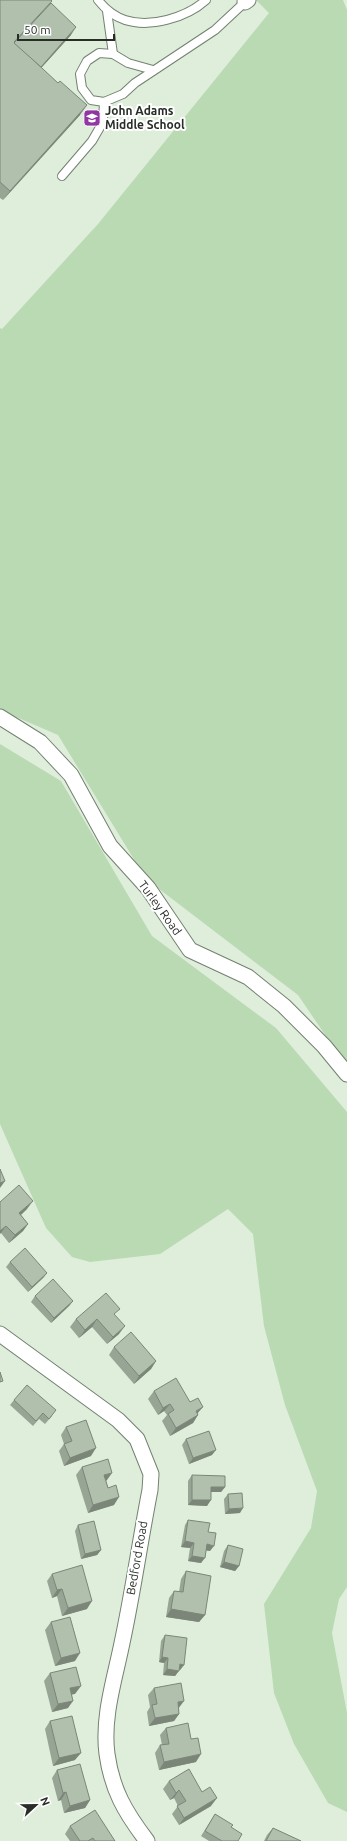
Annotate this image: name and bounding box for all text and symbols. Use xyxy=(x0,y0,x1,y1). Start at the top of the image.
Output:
scale bar xyxy=(18,16,114,42)
text: 50 m xyxy=(24,23,51,36)
place label: John Adams Middle School xyxy=(105,104,185,131)
school or university icon: John Adams Middle School xyxy=(82,108,102,128)
street label: Turley Road xyxy=(136,878,184,937)
street label: Bedford Road xyxy=(124,1520,149,1596)
north arrow xyxy=(16,1785,56,1825)
text: N xyxy=(38,1795,52,1807)

